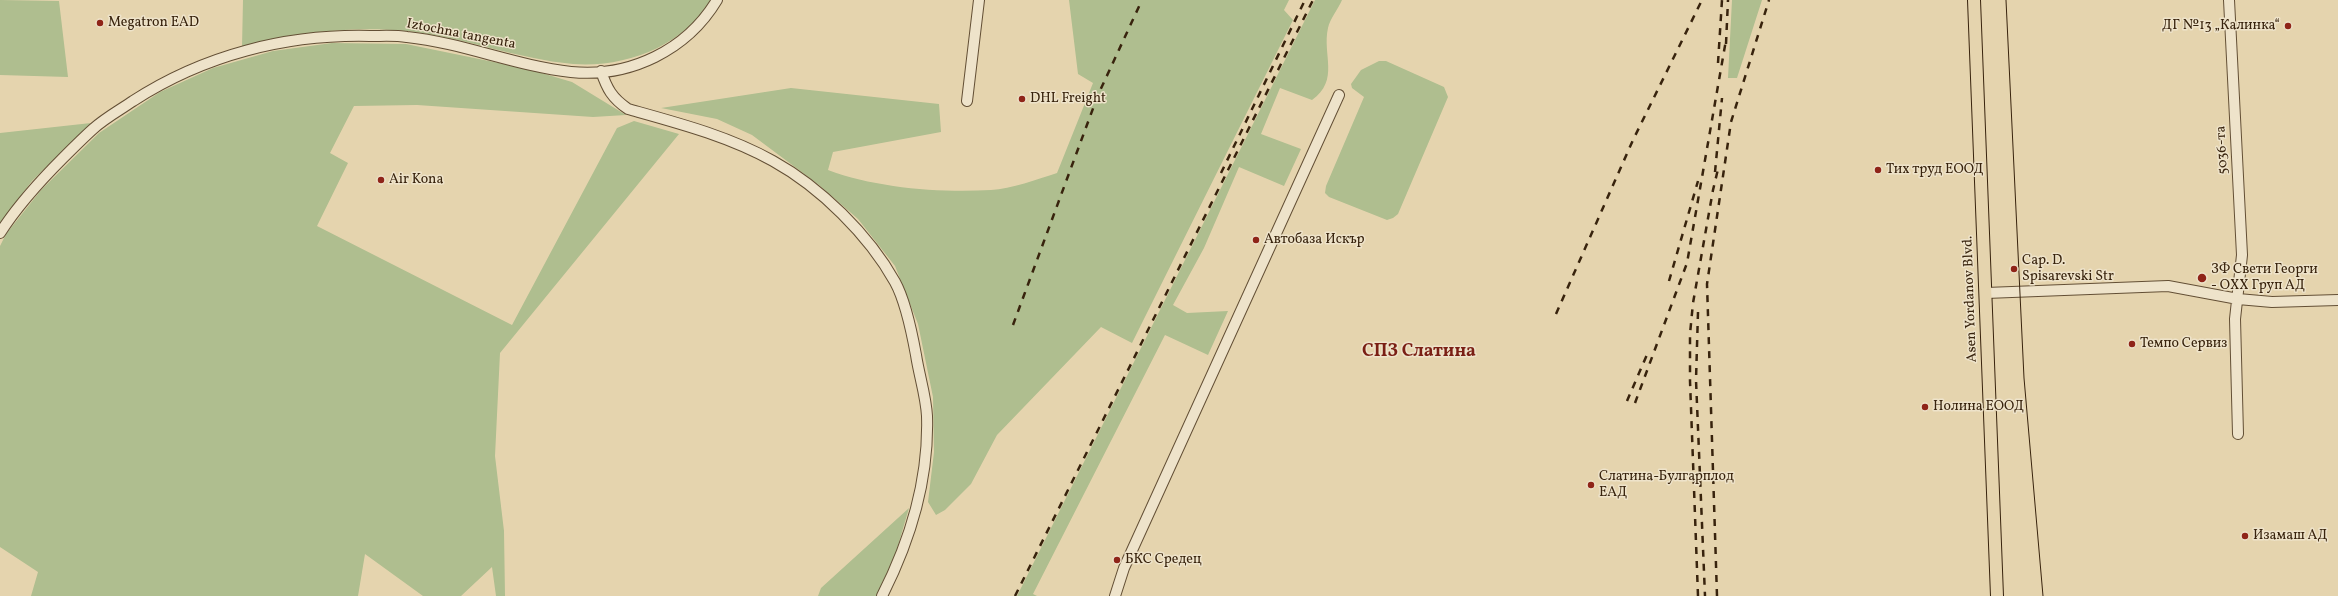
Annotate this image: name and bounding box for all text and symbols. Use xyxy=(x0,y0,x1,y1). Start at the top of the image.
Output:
place label: Megatron EAD xyxy=(108,15,199,31)
street label: Iztochna tangenta xyxy=(405,16,517,54)
marker: Megatron EAD xyxy=(95,18,105,28)
place label: ДГ №13 „Калинка“ xyxy=(2162,18,2280,34)
marker: ДГ №13 „Калинка“ xyxy=(2283,21,2293,31)
place label: DHL Freight xyxy=(1030,91,1106,107)
marker: DHL Freight xyxy=(1017,94,1027,104)
street label: 5036-та xyxy=(2213,125,2233,175)
place label: Тих труд ЕООД xyxy=(1886,162,1984,178)
marker: Тих труд ЕООД xyxy=(1873,165,1883,175)
place label: Air Kona xyxy=(389,172,443,188)
marker: Air Kona xyxy=(376,175,386,185)
place label: Автобаза Искър xyxy=(1264,232,1365,248)
marker: Автобаза Искър xyxy=(1251,235,1261,245)
street label: Asen Yordanov Blvd. xyxy=(1960,235,1982,363)
place label: Cap. D. Spisarevski Str xyxy=(2022,253,2114,286)
place label: ЗФ Свети Георги - ОХХ Груп АД xyxy=(2211,262,2318,294)
marker: Cap. D. Spisarevski Str xyxy=(2009,264,2019,274)
marker: ЗФ Свети Георги - ОХХ Груп АД xyxy=(2196,272,2208,284)
place label: Темпо Сервиз xyxy=(2140,336,2227,352)
marker: Темпо Сервиз xyxy=(2127,339,2137,349)
district label: СПЗ Слатина xyxy=(1362,342,1476,364)
place label: Нолина ЕООД xyxy=(1933,399,2024,415)
marker: Нолина ЕООД xyxy=(1920,402,1930,412)
place label: Слатина-Булгарплод ЕАД xyxy=(1599,469,1734,502)
marker: Слатина-Булгарплод ЕАД xyxy=(1586,480,1596,490)
place label: Изамаш АД xyxy=(2253,528,2328,544)
marker: Изамаш АД xyxy=(2240,531,2250,541)
place label: БКС Средец xyxy=(1125,552,1202,568)
marker: БКС Средец xyxy=(1112,555,1122,565)

